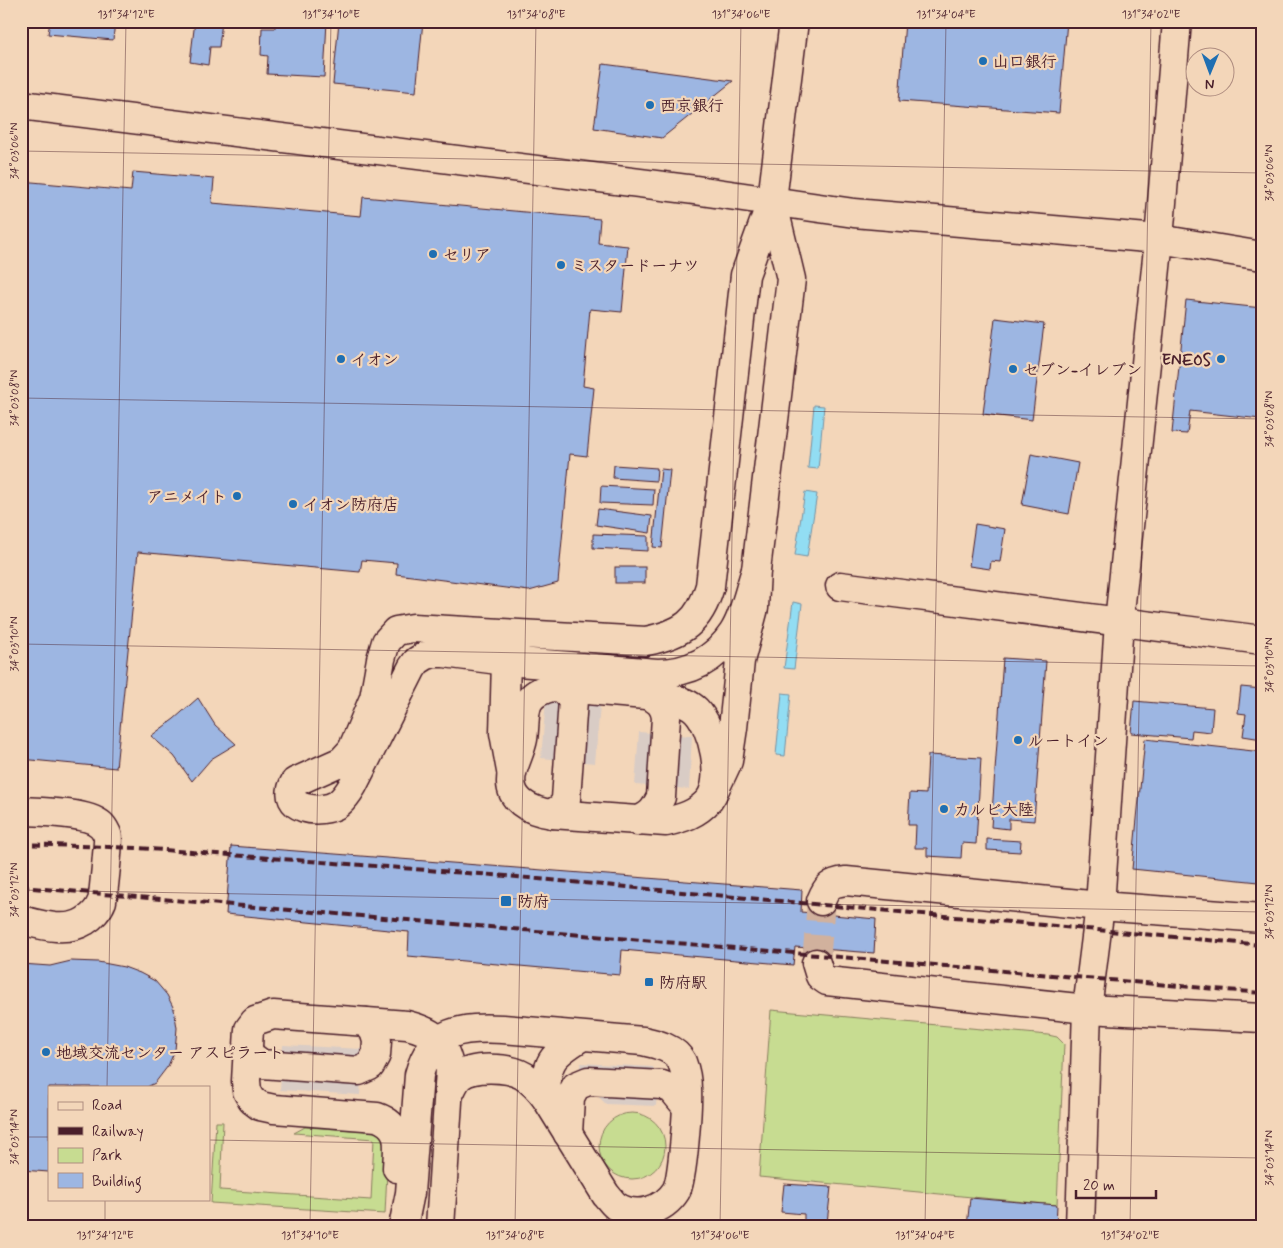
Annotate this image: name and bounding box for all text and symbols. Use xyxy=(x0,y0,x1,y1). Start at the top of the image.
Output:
text: 131°34'12"E xyxy=(97,7,155,23)
text: 131°34'10"E xyxy=(302,7,360,23)
text: 131°34'08"E xyxy=(506,7,566,23)
text: 131°34'06"E xyxy=(711,7,771,23)
text: 131°34'04"E xyxy=(916,7,976,23)
text: 131°34'02"E xyxy=(1122,7,1180,23)
north arrow xyxy=(1186,48,1236,98)
place label: 山口銀行 xyxy=(993,52,1057,73)
marker: 山口銀行 xyxy=(977,55,989,67)
text: N xyxy=(1205,75,1215,93)
place label: 西京銀行 xyxy=(660,96,724,117)
marker: 西京銀行 xyxy=(644,99,656,111)
text: 34°03'06"N xyxy=(7,123,23,179)
text: 34°03'06"N xyxy=(1262,145,1278,201)
place label: セリア xyxy=(443,245,491,266)
marker: セリア xyxy=(427,248,439,260)
place label: ミスタードーナツ xyxy=(571,256,699,277)
marker: ミスタードーナツ xyxy=(555,259,567,271)
place label: イオン xyxy=(351,350,399,371)
place label: ENEOS xyxy=(1162,350,1212,371)
marker: イオン xyxy=(335,353,347,365)
marker: ENEOS xyxy=(1215,353,1227,365)
place label: セブン-イレブン xyxy=(1023,360,1142,381)
marker: セブン-イレブン xyxy=(1007,363,1019,375)
text: 34°03'08"N xyxy=(7,370,23,426)
text: 34°03'08"N xyxy=(1262,391,1278,447)
place label: アニメイト xyxy=(147,487,227,508)
marker: アニメイト xyxy=(231,490,243,502)
place label: イオン防府店 xyxy=(303,495,399,516)
marker: イオン防府店 xyxy=(287,498,299,510)
text: 34°03'10"N xyxy=(7,616,23,672)
text: 34°03'10"N xyxy=(1262,637,1278,693)
place label: ルートイン xyxy=(1028,731,1109,752)
marker: ルートイン xyxy=(1012,734,1024,746)
place label: カルビ大陸 xyxy=(954,800,1034,821)
marker: カルビ大陸 xyxy=(938,803,950,815)
text: 34°03'12"N xyxy=(7,862,23,918)
text: 34°03'12"N xyxy=(1262,884,1278,940)
place label: 防府 xyxy=(517,892,549,913)
marker: 防府 xyxy=(499,894,513,908)
place label: 防府駅 xyxy=(659,973,707,994)
marker: 防府駅 xyxy=(643,976,655,988)
place label: 地域交流センター アスピラート xyxy=(56,1043,284,1064)
marker: 地域交流センター アスピラート xyxy=(40,1046,52,1058)
legend xyxy=(48,1086,210,1200)
text: Road xyxy=(92,1096,122,1116)
text: 34°03'14"N xyxy=(7,1109,23,1165)
text: Railway xyxy=(92,1122,144,1142)
text: 34°03'14"N xyxy=(1262,1130,1278,1186)
text: Park xyxy=(92,1146,122,1166)
scale bar xyxy=(1076,1168,1156,1200)
text: Building xyxy=(92,1172,142,1193)
text: 20 m xyxy=(1083,1176,1115,1196)
text: 131°34'12"E xyxy=(76,1228,134,1244)
text: 131°34'10"E xyxy=(281,1228,339,1244)
text: 131°34'08"E xyxy=(485,1228,545,1244)
text: 131°34'06"E xyxy=(690,1228,750,1244)
text: 131°34'04"E xyxy=(895,1228,955,1244)
text: 131°34'02"E xyxy=(1101,1228,1159,1244)

